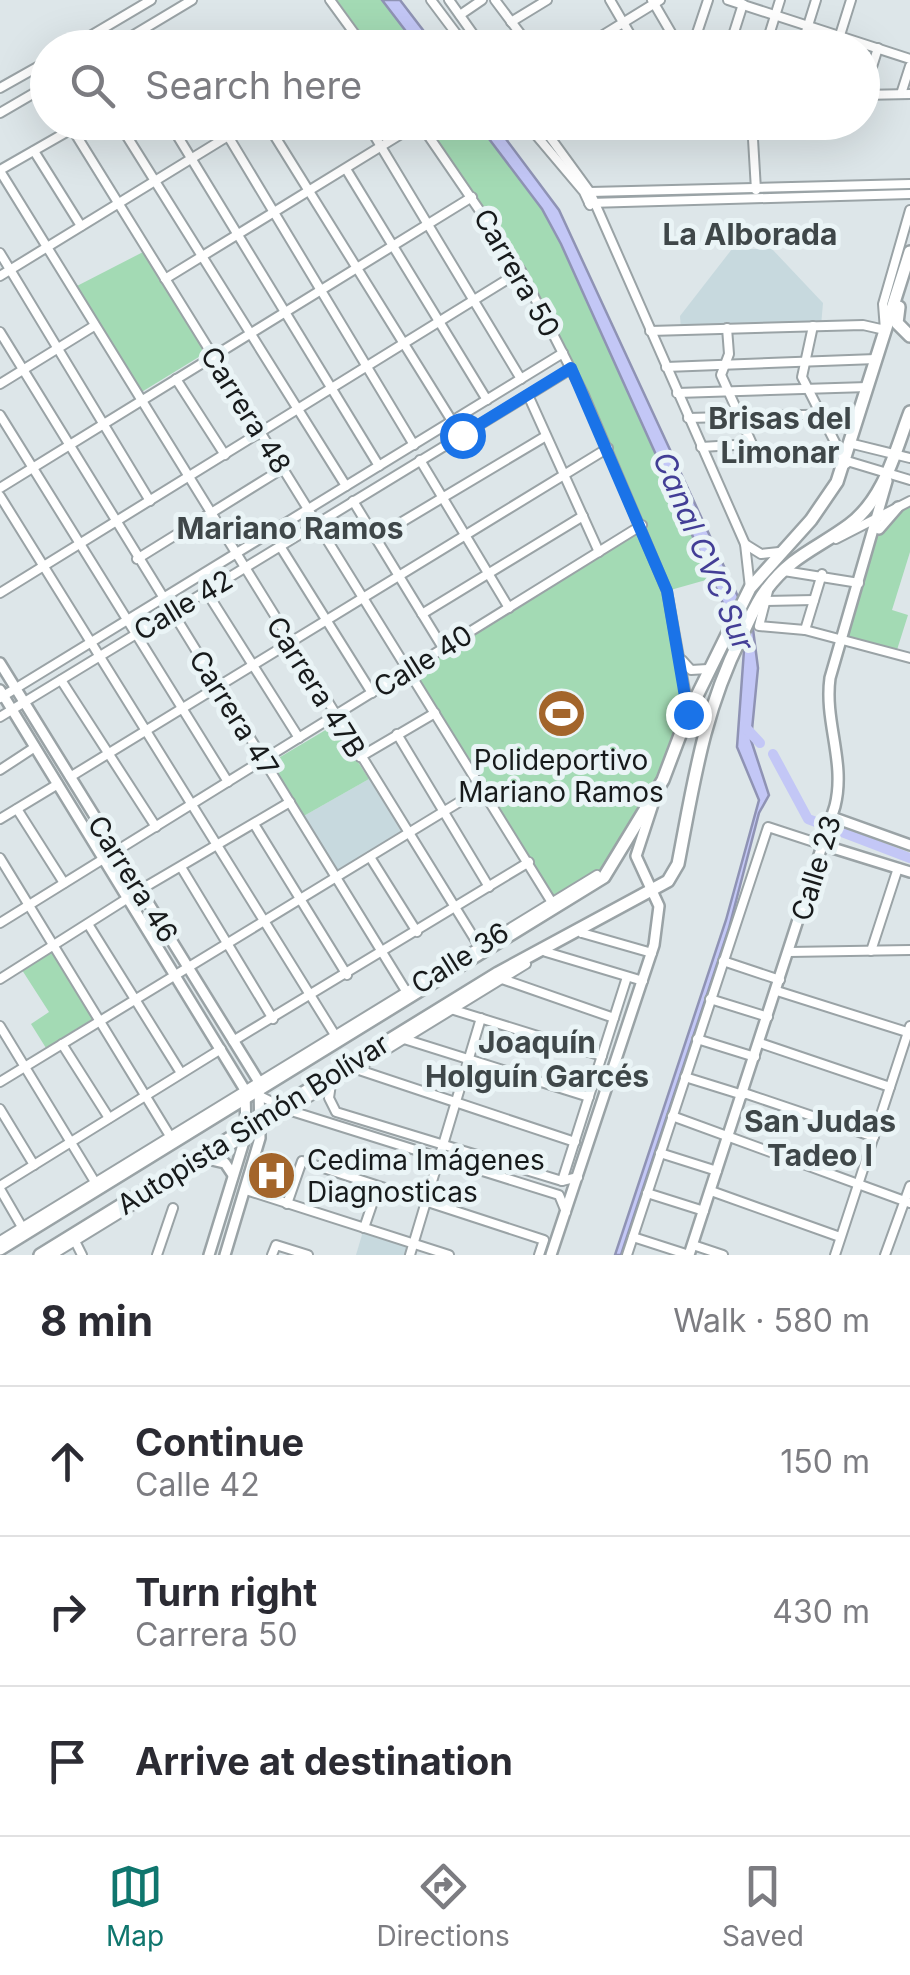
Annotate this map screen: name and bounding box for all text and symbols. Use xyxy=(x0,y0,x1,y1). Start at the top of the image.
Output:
search box xyxy=(30,30,880,140)
icon: search xyxy=(65,58,120,113)
text: Search here xyxy=(145,62,362,108)
street label: Carrera 50 xyxy=(467,203,567,343)
district label: La Alborada xyxy=(663,216,837,252)
street label: Carrera 48 xyxy=(194,340,298,480)
district label: Brisas del Limonar xyxy=(708,400,852,470)
route start xyxy=(440,413,486,459)
water label: Canal CVC Sur xyxy=(646,446,762,656)
district label: Mariano Ramos xyxy=(176,510,404,546)
street label: Calle 42 xyxy=(127,562,239,648)
street label: Carrera 47B xyxy=(259,610,373,764)
street label: Calle 40 xyxy=(367,618,479,704)
street label: Carrera 47 xyxy=(182,644,286,782)
sports icon: Polideportivo Mariano Ramos xyxy=(535,687,587,739)
route end xyxy=(666,692,712,738)
place label: Polideportivo Mariano Ramos xyxy=(458,743,664,809)
street label: Carrera 46 xyxy=(81,809,185,949)
street label: Calle 23 xyxy=(784,811,848,925)
street label: Calle 36 xyxy=(405,915,515,1001)
district label: Joaquín Holguín Garcés xyxy=(425,1024,649,1094)
street label: Autopista Simón Bolívar xyxy=(111,1026,395,1222)
district label: San Judas Tadeo I xyxy=(744,1103,896,1173)
place label: Cedima Imágenes Diagnosticas xyxy=(307,1143,545,1209)
hospital icon: Cedima Imágenes Diagnosticas xyxy=(246,1150,298,1202)
text: 8 min xyxy=(40,1295,153,1346)
text: Walk · 580 m xyxy=(673,1301,870,1340)
text: Continue xyxy=(135,1419,304,1465)
icon: ahead xyxy=(40,1434,95,1489)
text: 150 m xyxy=(780,1442,870,1481)
text: Calle 42 xyxy=(135,1465,260,1504)
text: Turn right xyxy=(135,1569,317,1615)
icon: right xyxy=(40,1584,95,1639)
text: 430 m xyxy=(772,1592,870,1631)
text: Carrera 50 xyxy=(135,1615,298,1654)
icon: arrive xyxy=(40,1734,95,1789)
text: Arrive at destination xyxy=(135,1738,513,1784)
tab: Map xyxy=(106,1859,164,1953)
tab: Directions xyxy=(376,1859,510,1953)
tab: Saved xyxy=(722,1859,804,1953)

